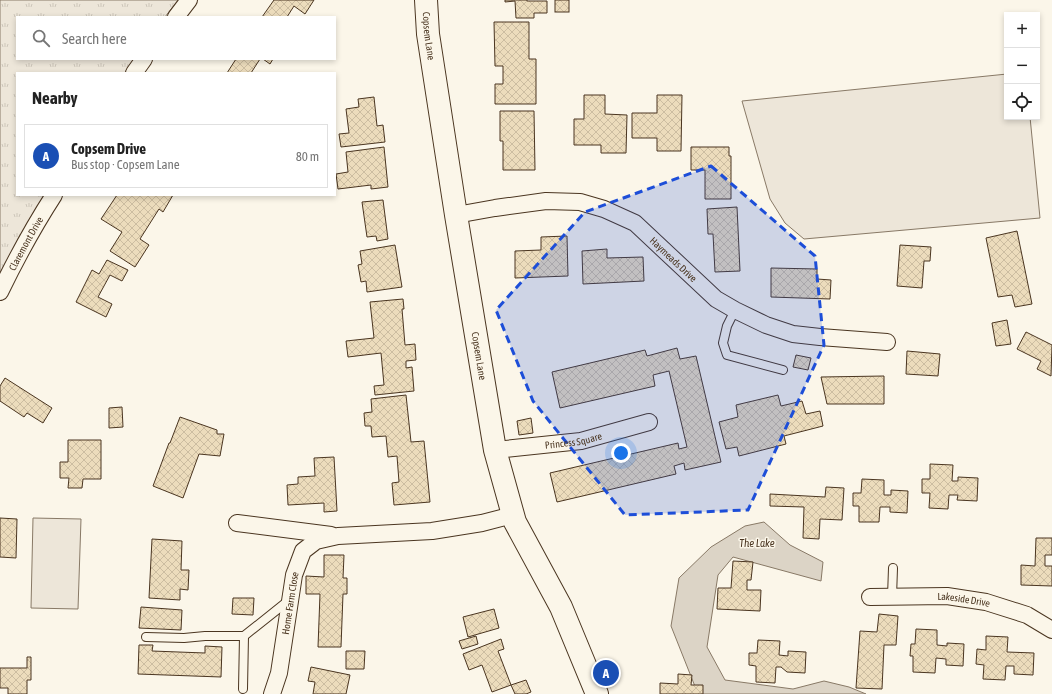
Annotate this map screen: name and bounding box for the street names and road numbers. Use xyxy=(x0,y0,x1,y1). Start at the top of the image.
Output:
street label: Copsem Lane xyxy=(421,11,437,61)
street label: Claremont Drive xyxy=(7,214,46,272)
street label: Haymeads Drive xyxy=(648,235,699,284)
street label: Copsem Lane xyxy=(469,331,488,381)
street label: Princess Square xyxy=(544,430,604,451)
street label: Home Farm Close xyxy=(280,570,301,635)
street label: Lakeside Drive xyxy=(937,591,992,609)

